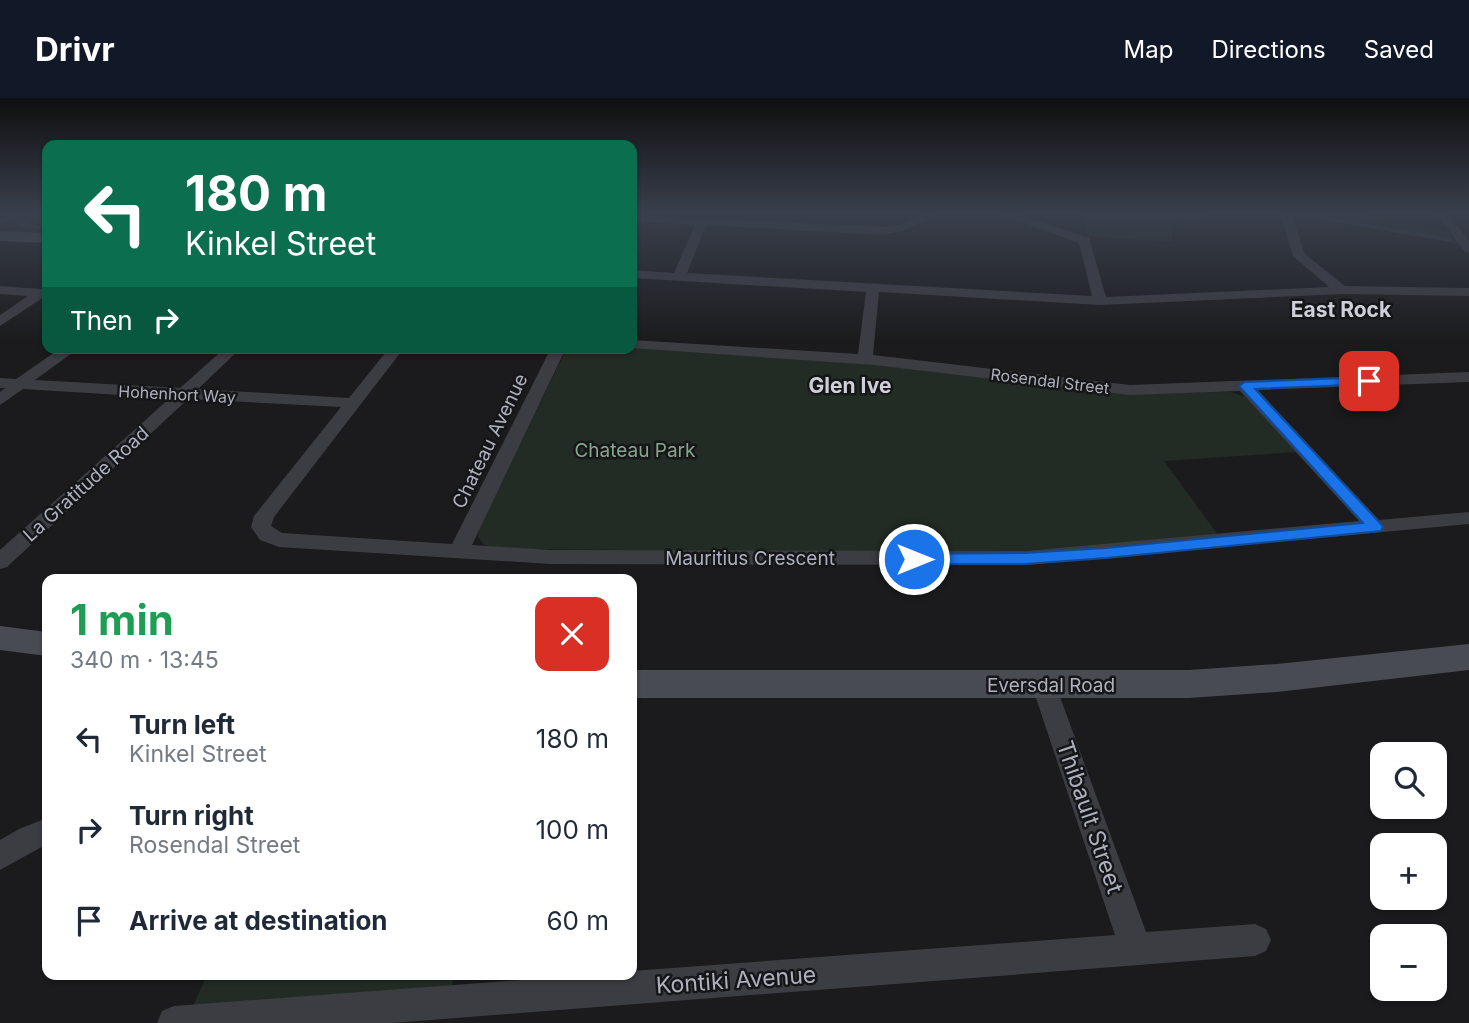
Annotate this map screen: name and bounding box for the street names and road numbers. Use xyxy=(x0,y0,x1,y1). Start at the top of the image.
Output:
street label: Rosendal Street xyxy=(990,364,1110,398)
street label: Chateau Avenue xyxy=(447,370,533,512)
street label: Hohenhort Way xyxy=(118,381,236,407)
street label: La Gratitude Road xyxy=(19,422,153,546)
street label: Mauritius Crescent xyxy=(665,547,835,570)
street label: Eversdal Road xyxy=(987,674,1115,697)
street label: Thibault Street xyxy=(1051,737,1129,897)
street label: Kontiki Avenue xyxy=(655,960,817,1000)

